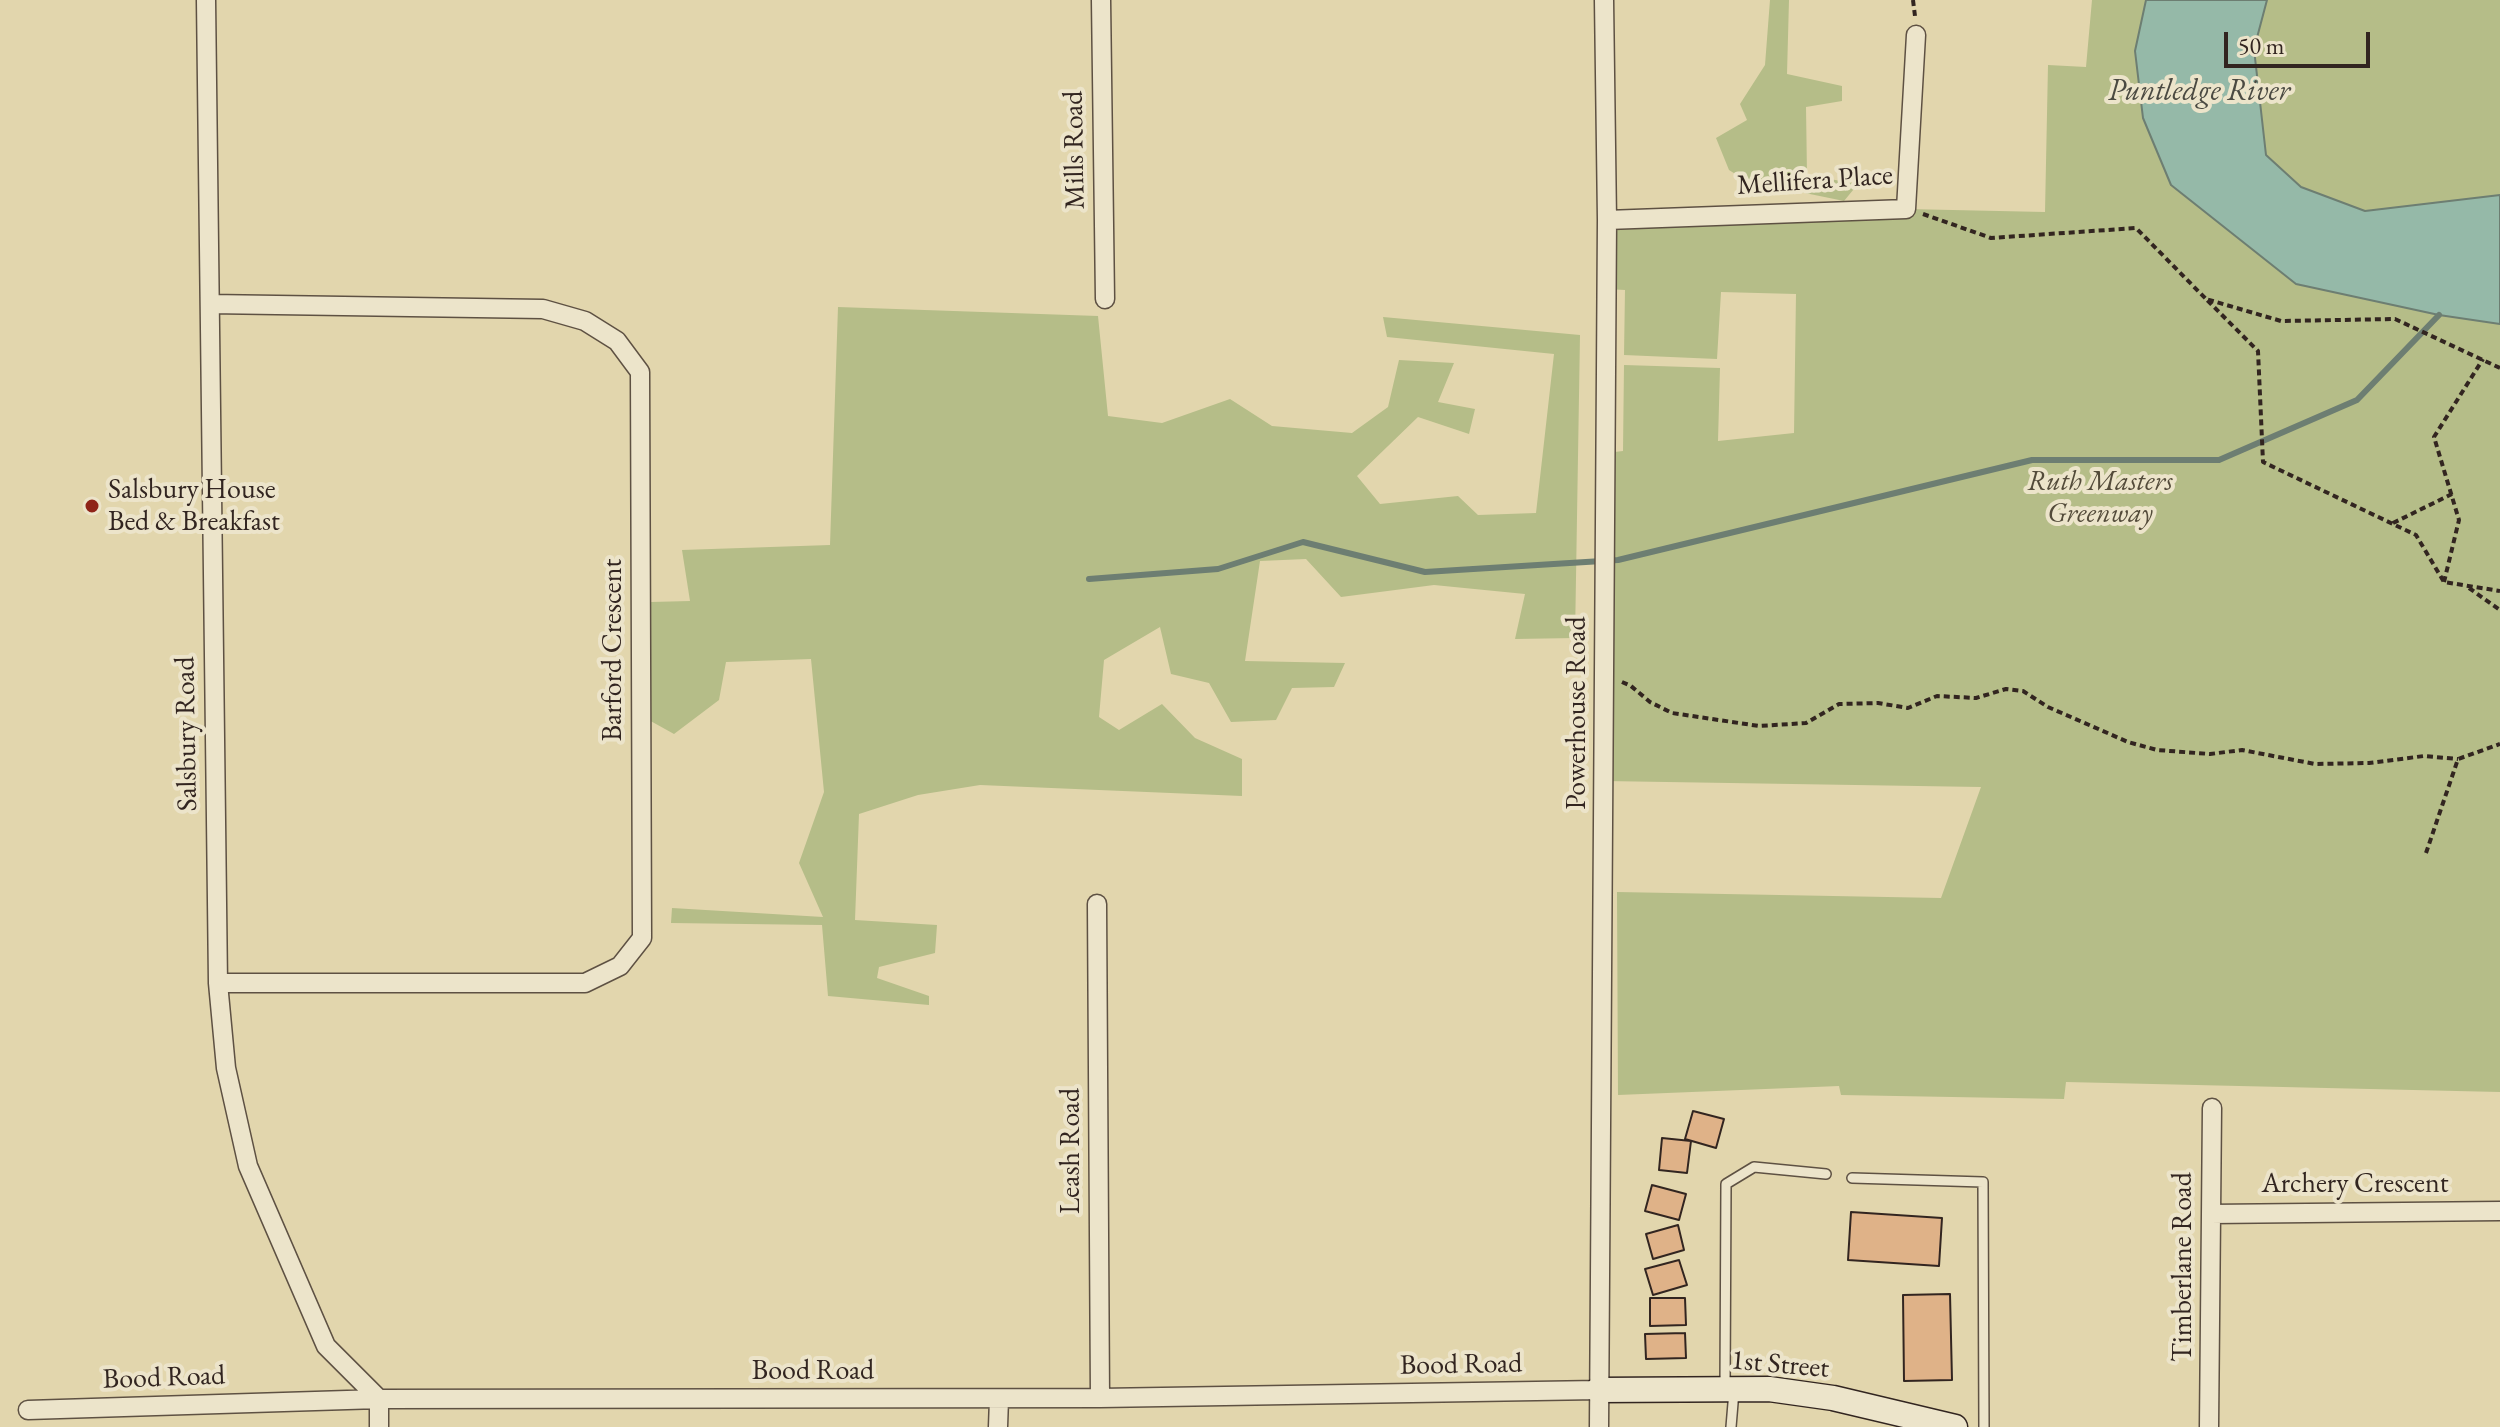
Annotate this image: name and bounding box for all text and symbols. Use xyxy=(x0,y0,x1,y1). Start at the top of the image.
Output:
scale bar xyxy=(2228,16,2374,66)
text: 50 m xyxy=(2238,30,2285,61)
water label: Puntledge River xyxy=(2108,74,2290,110)
street label: Mills Road xyxy=(1057,90,1093,210)
street label: Mellifera Place xyxy=(1736,159,1894,203)
park label: Ruth Masters Greenway xyxy=(2027,465,2173,531)
place label: Salsbury House Bed & Breakfast xyxy=(108,473,280,539)
marker: Salsbury House Bed & Breakfast xyxy=(83,497,101,515)
street label: Barford Crescent xyxy=(596,559,630,741)
street label: Powerhouse Road xyxy=(1560,616,1594,810)
street label: Salsbury Road xyxy=(169,656,205,812)
street label: Leash Road xyxy=(1054,1088,1088,1214)
street label: Archery Crescent xyxy=(2261,1167,2449,1201)
street label: Timberlane Road xyxy=(2166,1172,2200,1362)
street label: 1st Street xyxy=(1730,1344,1830,1386)
street label: Bood Road xyxy=(1399,1347,1523,1383)
street label: Bood Road xyxy=(752,1354,874,1388)
street label: Bood Road xyxy=(102,1359,226,1397)

